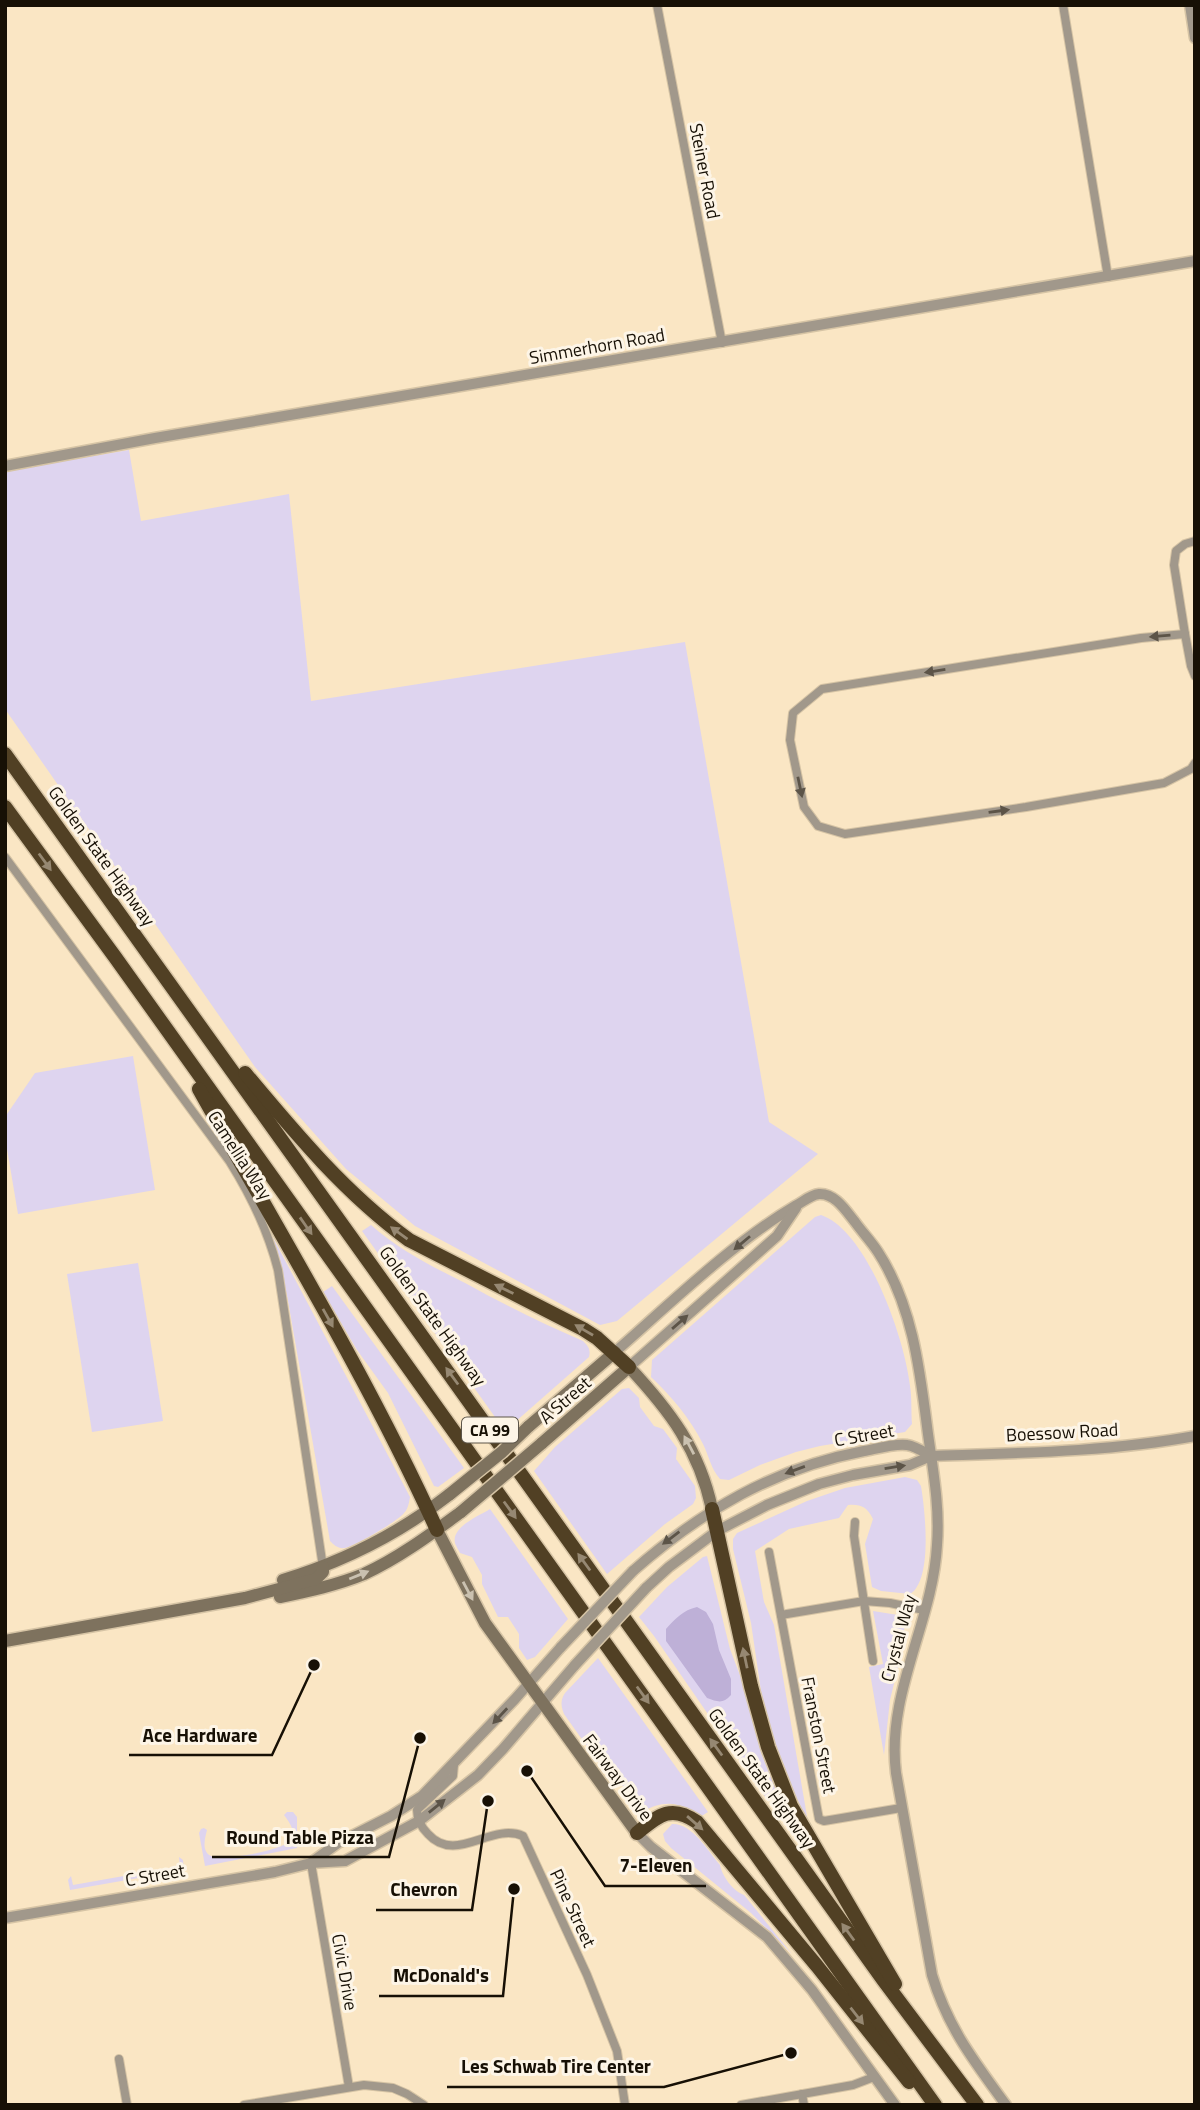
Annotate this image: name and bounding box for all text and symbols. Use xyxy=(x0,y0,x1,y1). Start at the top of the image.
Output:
street label: Steiner Road xyxy=(683,121,727,221)
street label: Simmerhorn Road xyxy=(527,321,667,371)
one-way arrow xyxy=(1148,631,1170,642)
one-way arrow xyxy=(924,666,946,677)
one-way arrow xyxy=(795,776,806,798)
street label: Golden State Highway xyxy=(42,780,162,932)
one-way arrow xyxy=(988,806,1010,817)
one-way arrow xyxy=(38,853,52,871)
street label: Camellia Way xyxy=(201,1105,279,1205)
one-way arrow xyxy=(299,1217,313,1235)
one-way arrow xyxy=(390,1226,408,1240)
one-way arrow xyxy=(734,1235,751,1250)
street label: Golden State Highway xyxy=(373,1240,493,1392)
one-way arrow xyxy=(494,1283,514,1294)
one-way arrow xyxy=(322,1309,334,1328)
one-way arrow xyxy=(671,1314,689,1330)
one-way arrow xyxy=(574,1324,593,1336)
one-way arrow xyxy=(445,1367,459,1385)
street label: A Street xyxy=(533,1369,597,1430)
street label: C Street xyxy=(832,1416,897,1454)
street label: Boessow Road xyxy=(1005,1416,1119,1448)
road number: CA 99 xyxy=(462,1418,518,1442)
one-way arrow xyxy=(683,1435,695,1455)
one-way arrow xyxy=(884,1461,906,1472)
one-way arrow xyxy=(785,1465,806,1476)
one-way arrow xyxy=(503,1501,517,1520)
one-way arrow xyxy=(662,1531,680,1545)
one-way arrow xyxy=(577,1552,591,1571)
one-way arrow xyxy=(348,1570,369,1581)
one-way arrow xyxy=(461,1581,473,1601)
street label: Crystal Way xyxy=(873,1591,923,1685)
one-way arrow xyxy=(739,1647,750,1669)
street label: Franston Street xyxy=(794,1674,844,1796)
one-way arrow xyxy=(636,1686,650,1704)
street label: Golden State Highway xyxy=(702,1702,822,1854)
one-way arrow xyxy=(492,1707,508,1724)
callout: Ace Hardware xyxy=(129,1715,272,1755)
text: Ace Hardware xyxy=(143,1720,258,1749)
street label: Fairway Drive xyxy=(576,1728,660,1826)
one-way arrow xyxy=(709,1738,723,1756)
one-way arrow xyxy=(429,1799,446,1814)
one-way arrow xyxy=(686,1815,704,1831)
callout: Round Table Pizza xyxy=(212,1817,389,1857)
text: Round Table Pizza xyxy=(226,1822,374,1851)
callout: 7-Eleven xyxy=(605,1846,706,1886)
text: 7-Eleven xyxy=(619,1850,693,1879)
street label: C Street xyxy=(123,1856,188,1894)
street label: Pine Street xyxy=(543,1864,603,1952)
callout: Chevron xyxy=(376,1870,472,1910)
text: Chevron xyxy=(390,1874,458,1903)
one-way arrow xyxy=(842,1923,856,1941)
street label: Civic Drive xyxy=(325,1931,365,2013)
callout: McDonald's xyxy=(379,1956,503,1996)
text: McDonald's xyxy=(393,1960,489,1989)
one-way arrow xyxy=(849,2007,863,2025)
callout: Les Schwab Tire Center xyxy=(447,2047,664,2087)
text: Les Schwab Tire Center xyxy=(461,2051,651,2080)

